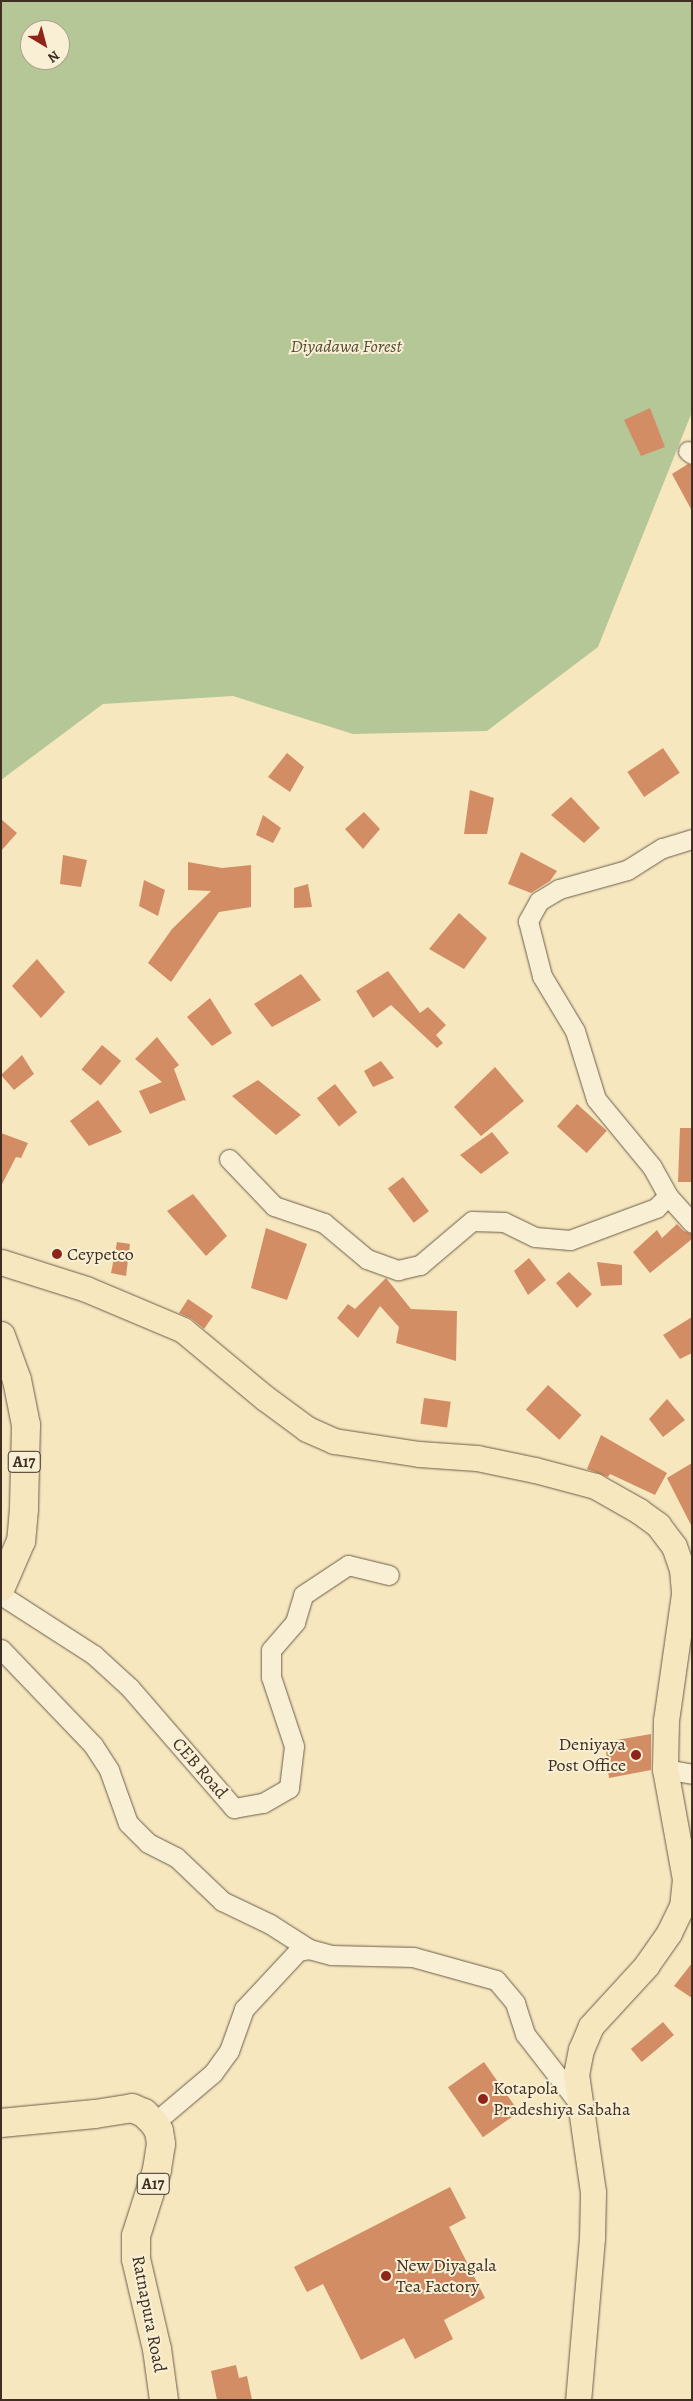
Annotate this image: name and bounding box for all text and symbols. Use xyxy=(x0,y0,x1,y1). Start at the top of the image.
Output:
north arrow xyxy=(20,20,70,70)
text: N xyxy=(44,46,64,67)
park label: Diyadawa Forest xyxy=(290,335,402,357)
place label: Ceypetco xyxy=(67,1243,134,1265)
marker: Ceypetco xyxy=(51,1248,63,1260)
road number: A17 xyxy=(6,1448,42,1475)
street label: CEB Road xyxy=(168,1733,232,1803)
place label: Deniyaya Post Office xyxy=(547,1734,626,1776)
marker: Deniyaya Post Office xyxy=(630,1749,642,1761)
place label: Kotapola Pradeshiya Sabaha xyxy=(493,2078,630,2120)
marker: Kotapola Pradeshiya Sabaha xyxy=(477,2093,489,2105)
road number: A17 xyxy=(136,2170,170,2198)
street label: Ratnapura Road xyxy=(127,2254,171,2374)
place label: New Diyagala Tea Factory xyxy=(396,2255,497,2298)
marker: New Diyagala Tea Factory xyxy=(380,2270,392,2282)

